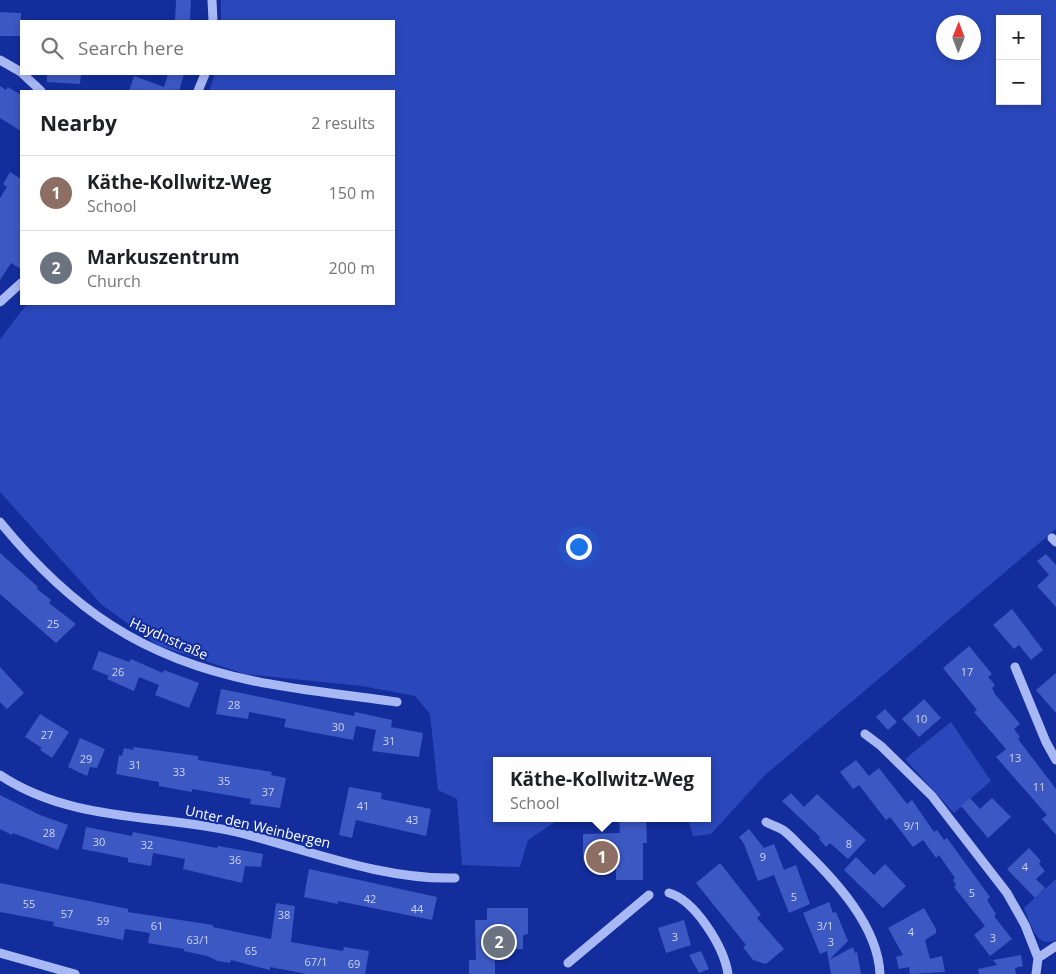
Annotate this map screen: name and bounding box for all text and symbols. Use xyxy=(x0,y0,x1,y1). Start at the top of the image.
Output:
north arrow xyxy=(936,15,981,60)
map controls xyxy=(996,15,1041,105)
button: + xyxy=(996,15,1041,60)
search box xyxy=(20,20,395,75)
icon: search xyxy=(38,34,66,62)
text: Search here xyxy=(78,35,184,61)
button: − xyxy=(996,60,1041,105)
text: Nearby xyxy=(40,109,117,137)
text: 2 results xyxy=(311,112,375,134)
text: Käthe-Kollwitz-Weg xyxy=(87,169,271,195)
text: 1 xyxy=(51,182,61,204)
text: 150 m xyxy=(329,182,375,204)
text: School xyxy=(87,195,137,217)
text: Markuszentrum xyxy=(87,244,240,270)
text: 2 xyxy=(51,257,61,279)
text: 200 m xyxy=(329,257,375,279)
text: Church xyxy=(87,270,141,292)
your location xyxy=(566,534,592,560)
street label: Haydnstraße xyxy=(127,612,211,664)
house number: 25 xyxy=(47,616,59,631)
house number: 26 xyxy=(112,664,124,679)
house number: 17 xyxy=(961,664,973,679)
house number: 28 xyxy=(228,697,240,712)
house number: 10 xyxy=(915,711,927,726)
house number: 30 xyxy=(332,719,344,734)
house number: 27 xyxy=(41,727,53,742)
house number: 31 xyxy=(383,733,395,748)
house number: 13 xyxy=(1009,750,1021,765)
house number: 29 xyxy=(80,751,92,766)
house number: 31 xyxy=(129,757,141,772)
popup xyxy=(493,757,711,822)
house number: 33 xyxy=(173,764,185,779)
text: Käthe-Kollwitz-Weg xyxy=(510,766,694,792)
house number: 35 xyxy=(218,773,230,788)
house number: 11 xyxy=(1033,779,1045,794)
house number: 37 xyxy=(262,784,274,799)
text: School xyxy=(510,792,559,814)
house number: 41 xyxy=(357,798,369,813)
street label: Unter den Weinbergen xyxy=(183,800,333,852)
house number: 43 xyxy=(406,812,418,827)
house number: 9/1 xyxy=(904,818,920,833)
house number: 28 xyxy=(43,825,55,840)
house number: 30 xyxy=(93,834,105,849)
house number: 8 xyxy=(846,836,852,851)
house number: 32 xyxy=(141,837,153,852)
pin: 1 xyxy=(586,838,618,876)
house number: 9 xyxy=(760,849,766,864)
house number: 36 xyxy=(229,852,241,867)
house number: 4 xyxy=(1022,859,1029,874)
house number: 5 xyxy=(969,885,975,900)
house number: 5 xyxy=(791,889,797,904)
house number: 42 xyxy=(364,891,376,906)
house number: 55 xyxy=(23,896,35,911)
house number: 44 xyxy=(411,901,424,916)
house number: 57 xyxy=(61,906,73,921)
house number: 38 xyxy=(278,907,290,922)
house number: 59 xyxy=(97,913,109,928)
house number: 61 xyxy=(151,918,163,933)
house number: 3/1 xyxy=(817,918,833,933)
pin: 2 xyxy=(483,923,515,961)
house number: 4 xyxy=(908,924,915,939)
house number: 3 xyxy=(672,929,678,944)
house number: 3 xyxy=(990,930,996,945)
house number: 63/1 xyxy=(187,932,209,947)
house number: 3 xyxy=(828,934,834,949)
house number: 65 xyxy=(245,943,257,958)
house number: 67/1 xyxy=(305,954,327,969)
house number: 69 xyxy=(348,956,360,971)

